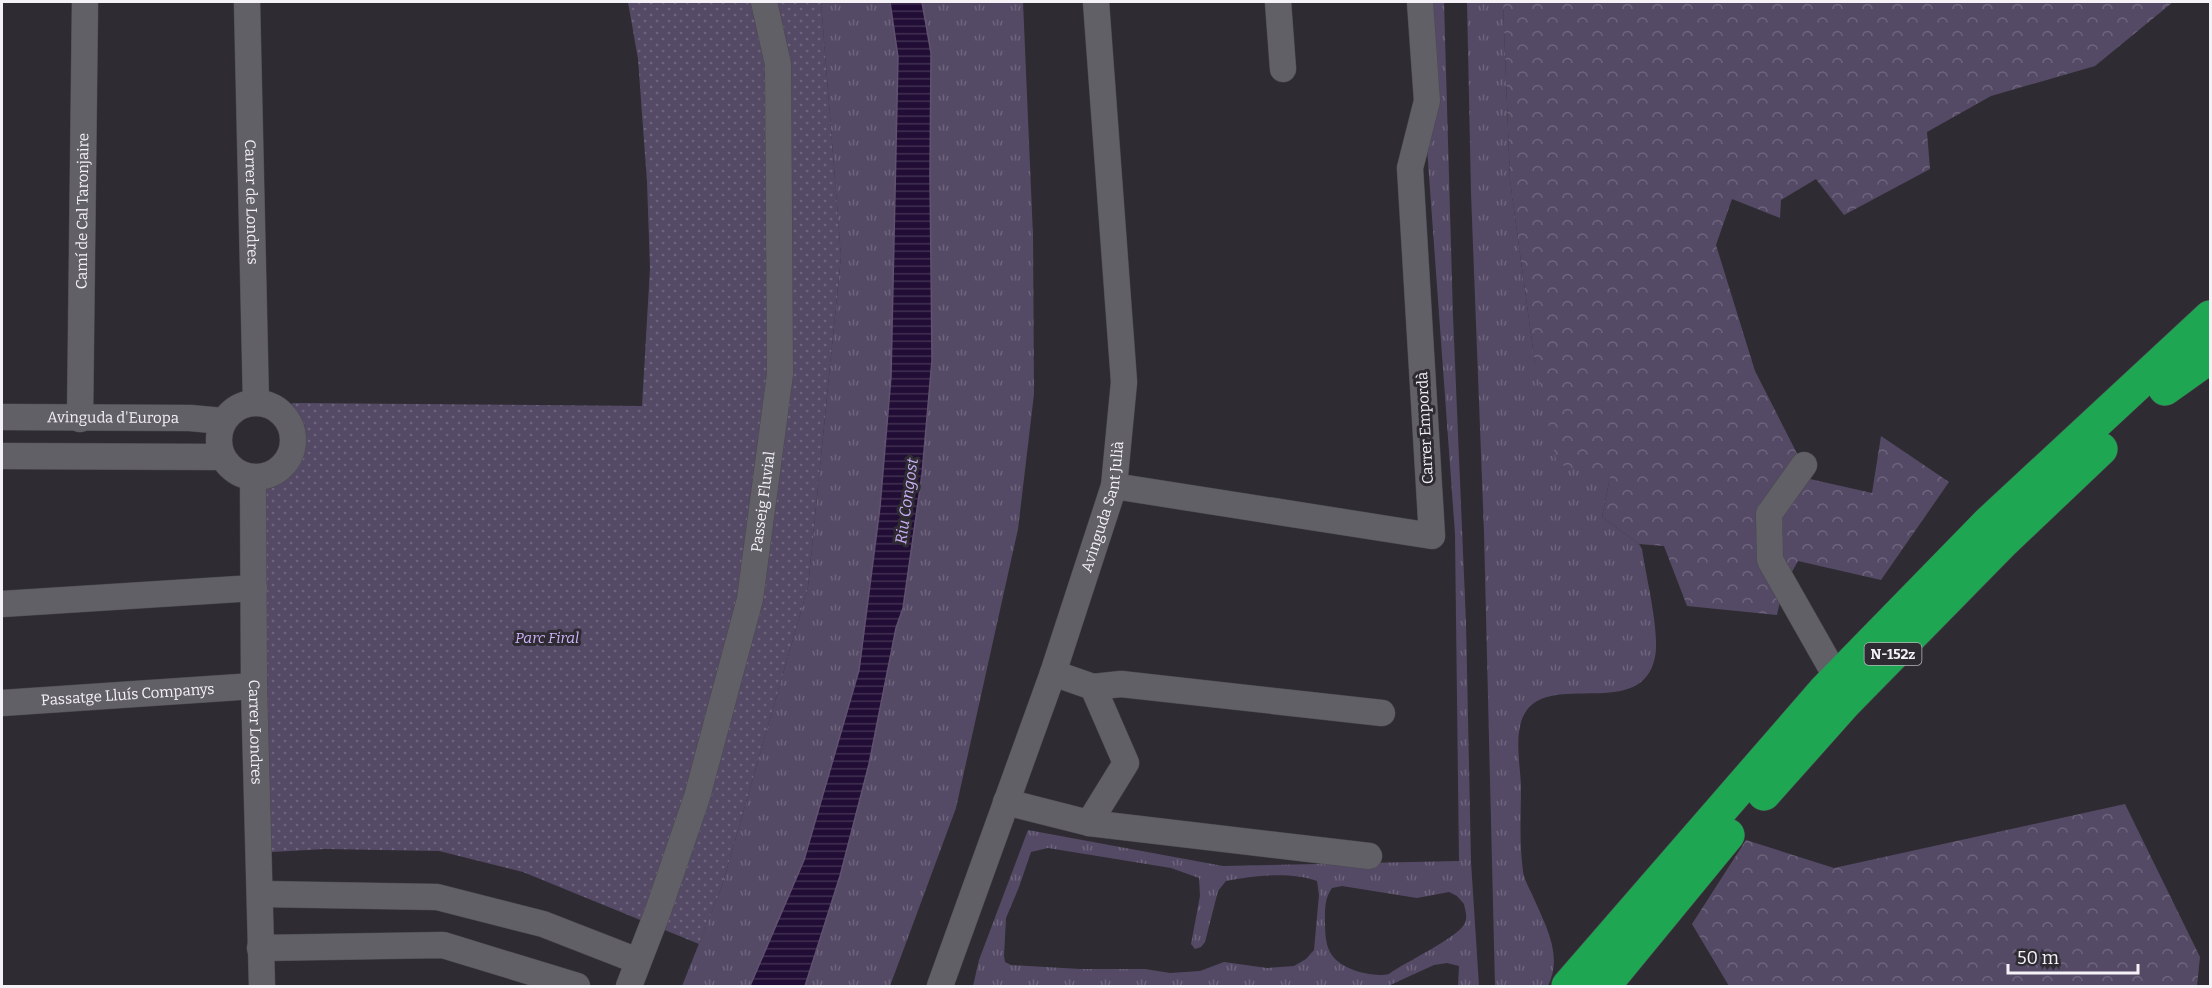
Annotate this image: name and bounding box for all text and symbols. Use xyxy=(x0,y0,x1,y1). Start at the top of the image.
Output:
street label: Camí de Cal Taronjaire xyxy=(73,133,92,289)
street label: Carrer de Londres xyxy=(241,139,262,265)
street label: Carrer Empordà xyxy=(1413,371,1437,485)
street label: Avinguda d'Europa xyxy=(47,408,179,427)
street label: Avinguda Sant Julià xyxy=(1078,440,1127,574)
street label: Passeig Fluvial xyxy=(747,450,779,553)
water label: Riu Congost xyxy=(891,457,922,545)
park label: Parc Firal xyxy=(515,629,579,647)
road number: N-152z xyxy=(1864,643,1922,665)
street label: Carrer Londres xyxy=(245,679,266,785)
street label: Passatge Lluís Companys xyxy=(40,680,215,709)
scale bar xyxy=(2008,937,2138,975)
text: 50 m xyxy=(2017,947,2059,969)

